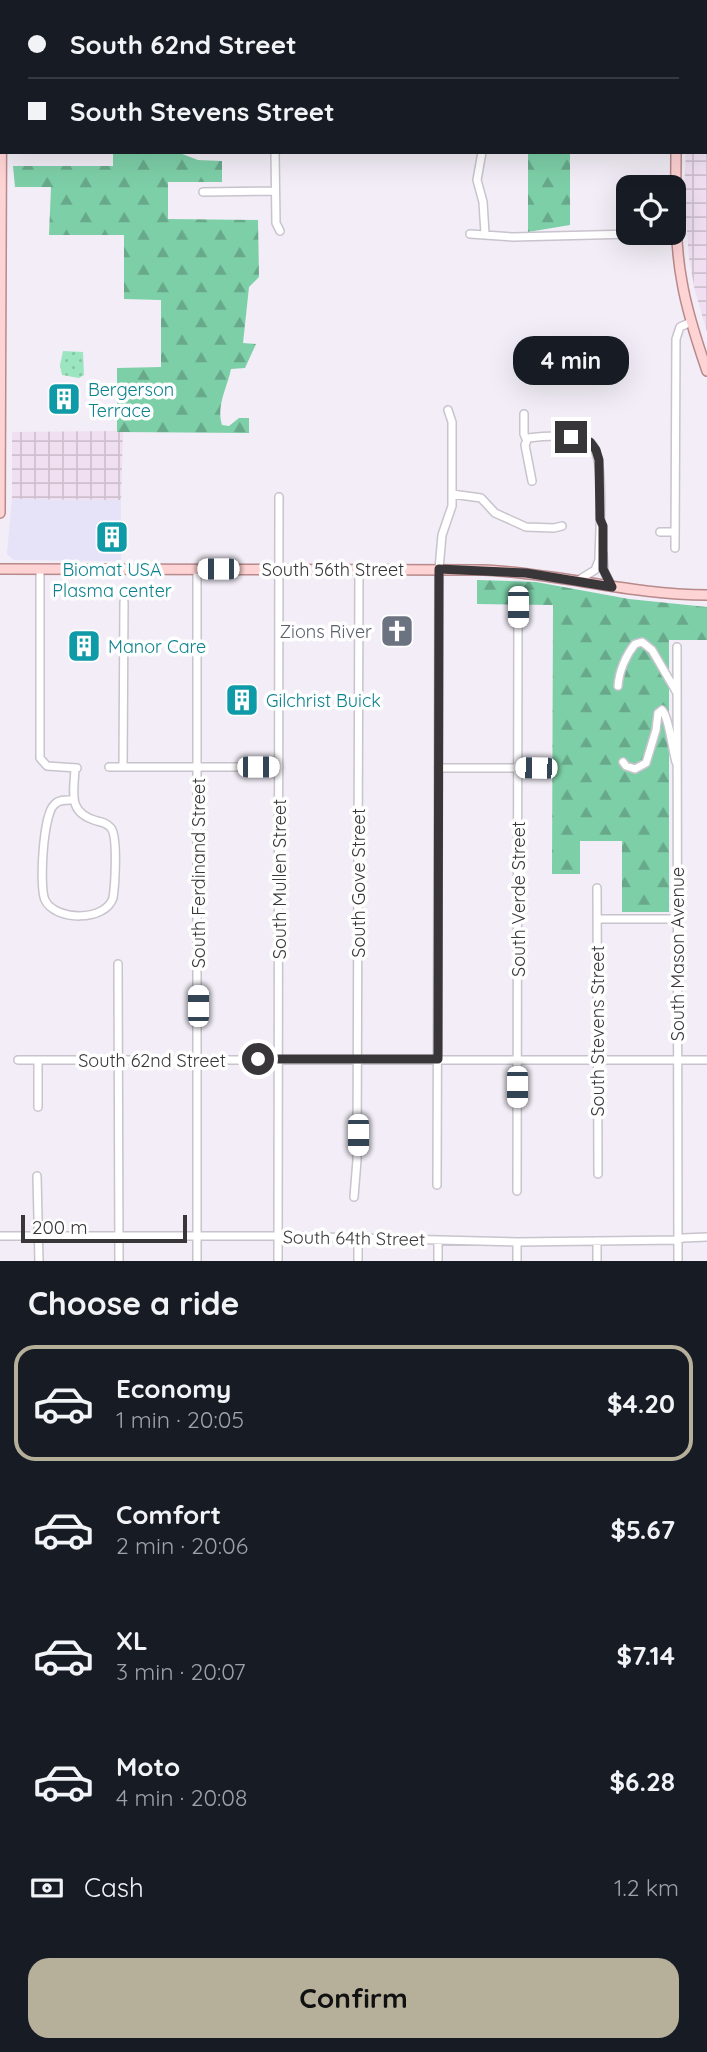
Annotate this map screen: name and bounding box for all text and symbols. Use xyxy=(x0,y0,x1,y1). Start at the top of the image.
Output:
text: South 62nd Street xyxy=(70,28,297,61)
text: South Stevens Street xyxy=(70,95,335,128)
map controls xyxy=(616,175,686,245)
button: locate xyxy=(616,175,686,245)
callout: 4 min xyxy=(513,336,629,384)
text: 4 min xyxy=(541,346,601,375)
place label: Bergerson Terrace xyxy=(88,378,174,422)
building icon: Bergerson Terrace xyxy=(45,380,83,418)
route end xyxy=(555,421,587,453)
building icon: Biomat USA Plasma center xyxy=(93,518,131,556)
place label: Biomat USA Plasma center xyxy=(52,558,172,602)
street label: South 56th Street xyxy=(262,558,404,581)
car xyxy=(198,559,240,580)
car xyxy=(508,586,529,628)
church icon: Zions River xyxy=(378,612,416,650)
place label: Zions River xyxy=(279,620,372,643)
building icon: Manor Care xyxy=(65,627,103,665)
place label: Manor Care xyxy=(108,635,206,658)
building icon: Gilchrist Buick xyxy=(223,681,261,719)
place label: Gilchrist Buick xyxy=(266,689,381,712)
car xyxy=(238,757,280,778)
car xyxy=(515,757,558,779)
street label: South Ferdinand Street xyxy=(187,778,210,968)
street label: South Mullen Street xyxy=(268,799,291,959)
street label: South Gove Street xyxy=(347,808,370,958)
street label: South Verde Street xyxy=(507,821,530,977)
street label: South Mason Avenue xyxy=(666,867,689,1041)
street label: South Stevens Street xyxy=(586,945,609,1117)
car xyxy=(188,985,209,1027)
route start xyxy=(242,1043,274,1075)
street label: South 62nd Street xyxy=(78,1049,226,1072)
car xyxy=(507,1066,528,1108)
car xyxy=(348,1114,369,1156)
scale bar xyxy=(21,1212,187,1244)
text: 200 m xyxy=(32,1215,88,1239)
street label: South 64th Street xyxy=(283,1225,425,1251)
text: Choose a ride xyxy=(28,1283,240,1323)
icon: car xyxy=(32,1372,95,1435)
text: Economy xyxy=(116,1372,231,1405)
text: $4.20 xyxy=(607,1387,675,1420)
text: 1 min · 20:05 xyxy=(116,1405,244,1434)
icon: car xyxy=(32,1498,95,1561)
text: Comfort xyxy=(116,1498,221,1531)
text: $5.67 xyxy=(610,1513,675,1546)
text: 2 min · 20:06 xyxy=(116,1531,248,1560)
icon: car xyxy=(32,1624,95,1687)
text: XL xyxy=(116,1624,148,1657)
text: $7.14 xyxy=(616,1639,675,1672)
text: 3 min · 20:07 xyxy=(116,1657,246,1686)
icon: car xyxy=(32,1750,95,1813)
text: Moto xyxy=(116,1750,180,1783)
text: $6.28 xyxy=(610,1765,675,1798)
text: 4 min · 20:08 xyxy=(116,1783,247,1812)
icon: cash xyxy=(28,1869,66,1907)
text: Cash xyxy=(84,1871,144,1904)
text: 1.2 km xyxy=(614,1873,679,1902)
button: Confirm xyxy=(28,1958,679,2038)

